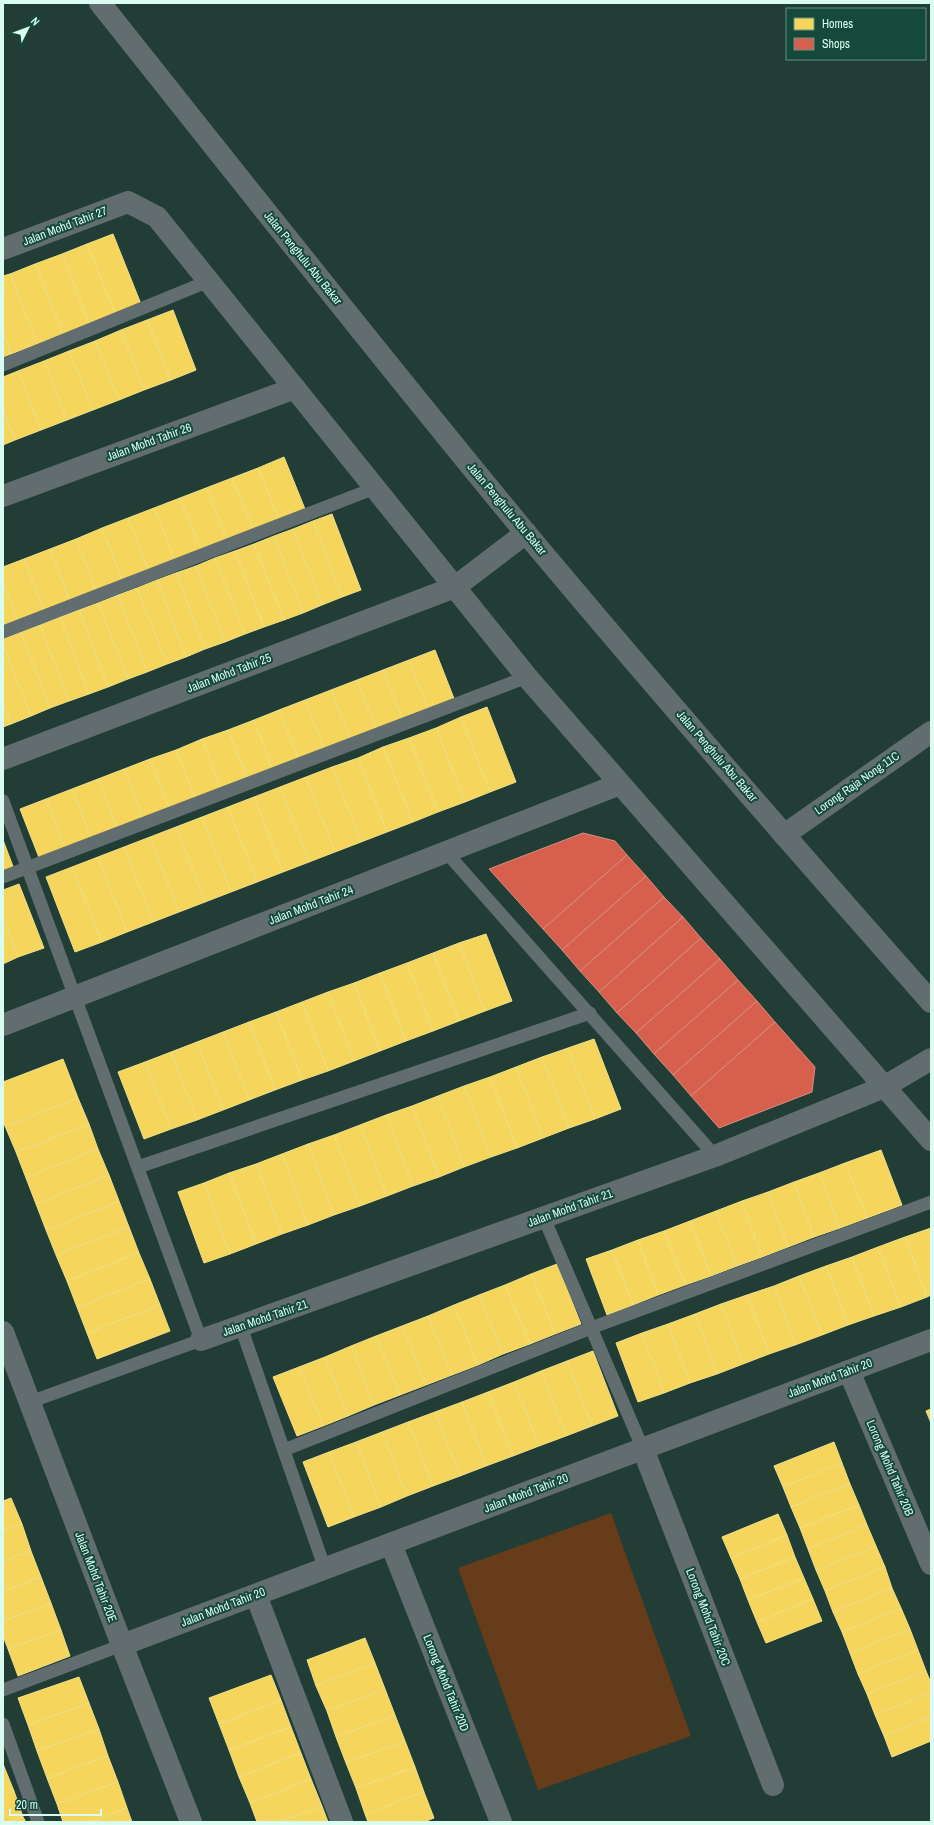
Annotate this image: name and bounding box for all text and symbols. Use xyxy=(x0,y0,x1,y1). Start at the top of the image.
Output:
north arrow xyxy=(8,8,48,48)
legend xyxy=(786,8,926,60)
text: N xyxy=(28,14,43,28)
text: Homes xyxy=(822,16,853,32)
text: Shops xyxy=(822,36,850,52)
street label: Jalan Mohd Tahir 27 xyxy=(21,202,110,249)
street label: Jalan Penghulu Abu Bakar xyxy=(260,208,346,309)
street label: Jalan Mohd Tahir 26 xyxy=(104,419,194,465)
street label: Jalan Penghulu Abu Bakar xyxy=(464,459,551,559)
street label: Jalan Mohd Tahir 25 xyxy=(185,649,274,696)
street label: Jalan Penghulu Abu Bakar xyxy=(673,707,762,806)
street label: Lorong Raja Nong 11C xyxy=(811,748,903,818)
street label: Jalan Mohd Tahir 24 xyxy=(267,881,356,928)
street label: Jalan Mohd Tahir 21 xyxy=(525,1185,615,1231)
street label: Jalan Mohd Tahir 21 xyxy=(220,1296,310,1340)
street label: Jalan Mohd Tahir 20 xyxy=(786,1355,874,1401)
street label: Lorong Mohd Tahir 20B xyxy=(863,1418,918,1519)
street label: Jalan Mohd Tahir 20 xyxy=(482,1470,570,1516)
street label: Jalan Mohd Tahir 20E xyxy=(71,1529,121,1625)
street label: Lorong Mohd Tahir 20C xyxy=(682,1566,734,1668)
street label: Jalan Mohd Tahir 20 xyxy=(179,1584,267,1630)
street label: Lorong Mohd Tahir 20D xyxy=(419,1632,473,1734)
scale bar xyxy=(10,1791,101,1817)
text: 20 m xyxy=(16,1797,38,1813)

